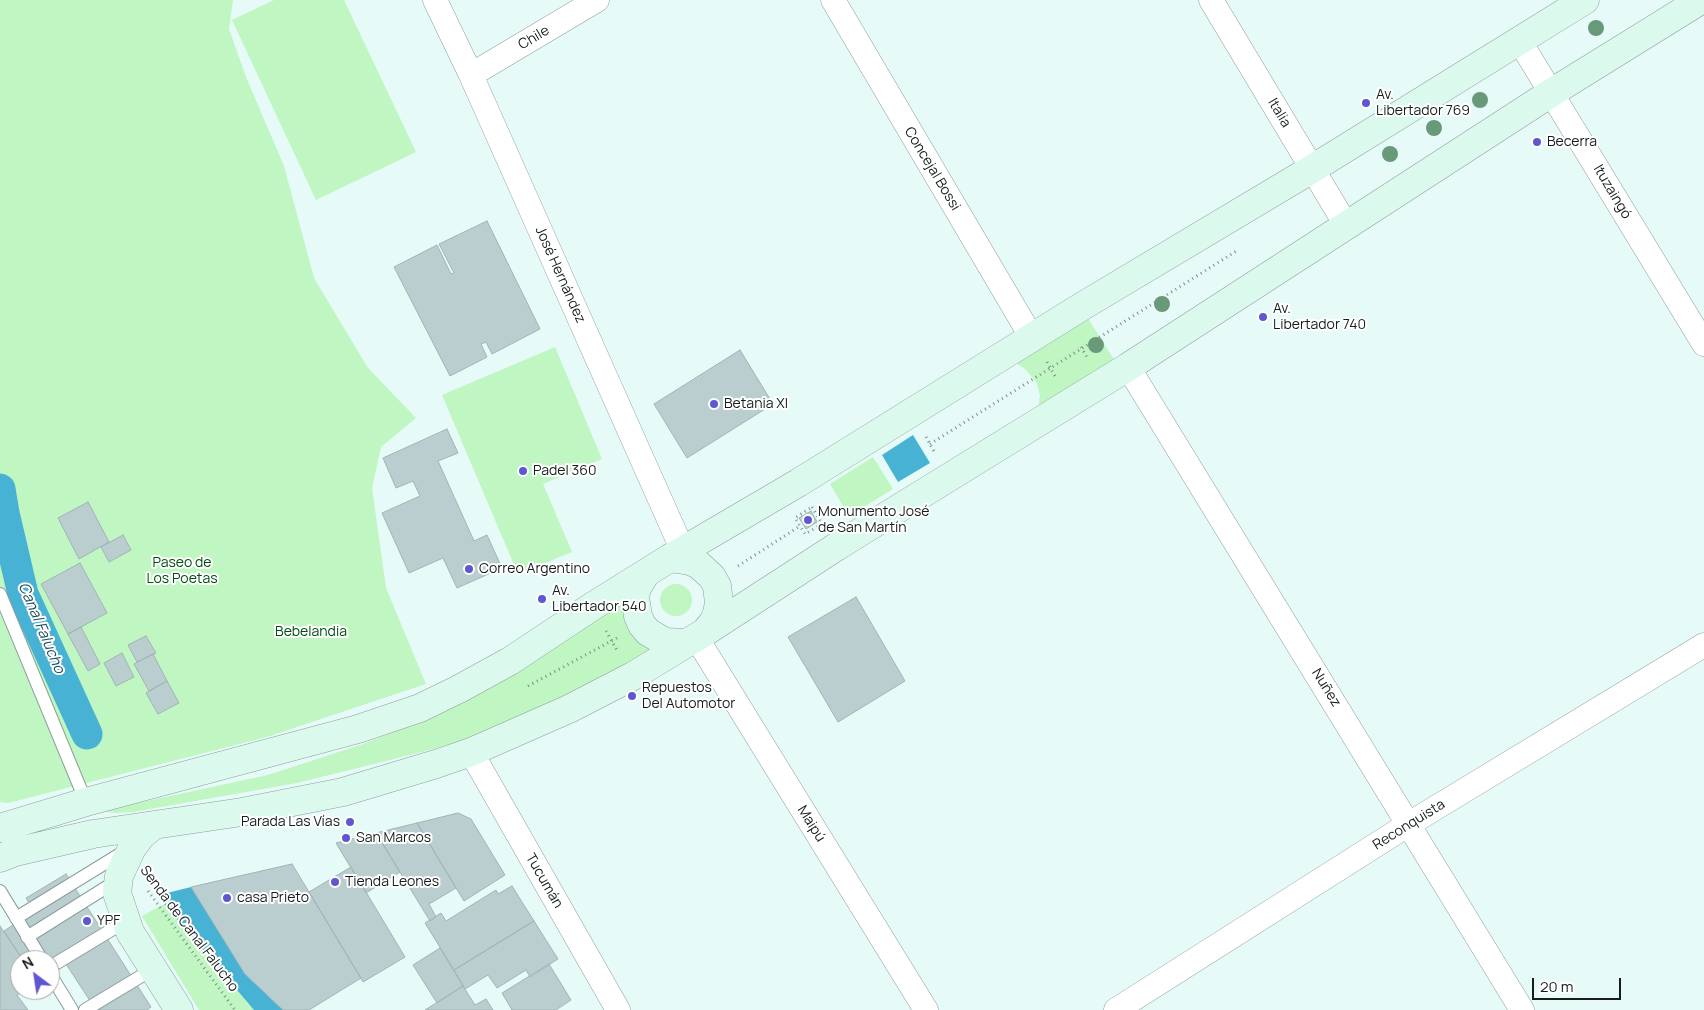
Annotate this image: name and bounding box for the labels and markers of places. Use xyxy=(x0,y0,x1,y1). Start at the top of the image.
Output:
place label: Av. Libertador 769 xyxy=(1376,87,1470,120)
marker: Av. Libertador 769 xyxy=(1360,97,1372,109)
place label: Becerra xyxy=(1547,134,1597,150)
marker: Becerra xyxy=(1531,136,1543,148)
place label: Av. Libertador 740 xyxy=(1273,301,1366,334)
marker: Av. Libertador 740 xyxy=(1257,311,1269,323)
place label: Betania XI xyxy=(724,396,788,412)
marker: Betania XI xyxy=(708,398,720,410)
place label: Padel 360 xyxy=(533,463,596,479)
marker: Padel 360 xyxy=(517,465,529,477)
place label: Monumento José de San Martín xyxy=(818,504,929,536)
marker: Monumento José de San Martín xyxy=(802,514,814,526)
place label: Correo Argentino xyxy=(479,561,590,577)
marker: Correo Argentino xyxy=(463,563,475,575)
place label: Av. Libertador 540 xyxy=(552,583,647,616)
marker: Av. Libertador 540 xyxy=(536,593,548,605)
place label: Repuestos Del Automotor xyxy=(642,680,735,712)
marker: Repuestos Del Automotor xyxy=(626,690,638,702)
place label: Parada Las Vías xyxy=(241,814,340,830)
marker: Parada Las Vías xyxy=(344,816,356,828)
place label: San Marcos xyxy=(356,830,431,846)
marker: San Marcos xyxy=(340,832,352,844)
place label: Tienda Leones xyxy=(345,874,439,890)
marker: Tienda Leones xyxy=(329,876,341,888)
place label: casa Prieto xyxy=(237,890,309,906)
marker: casa Prieto xyxy=(221,892,233,904)
place label: YPF xyxy=(97,913,120,929)
marker: YPF xyxy=(81,915,93,927)

